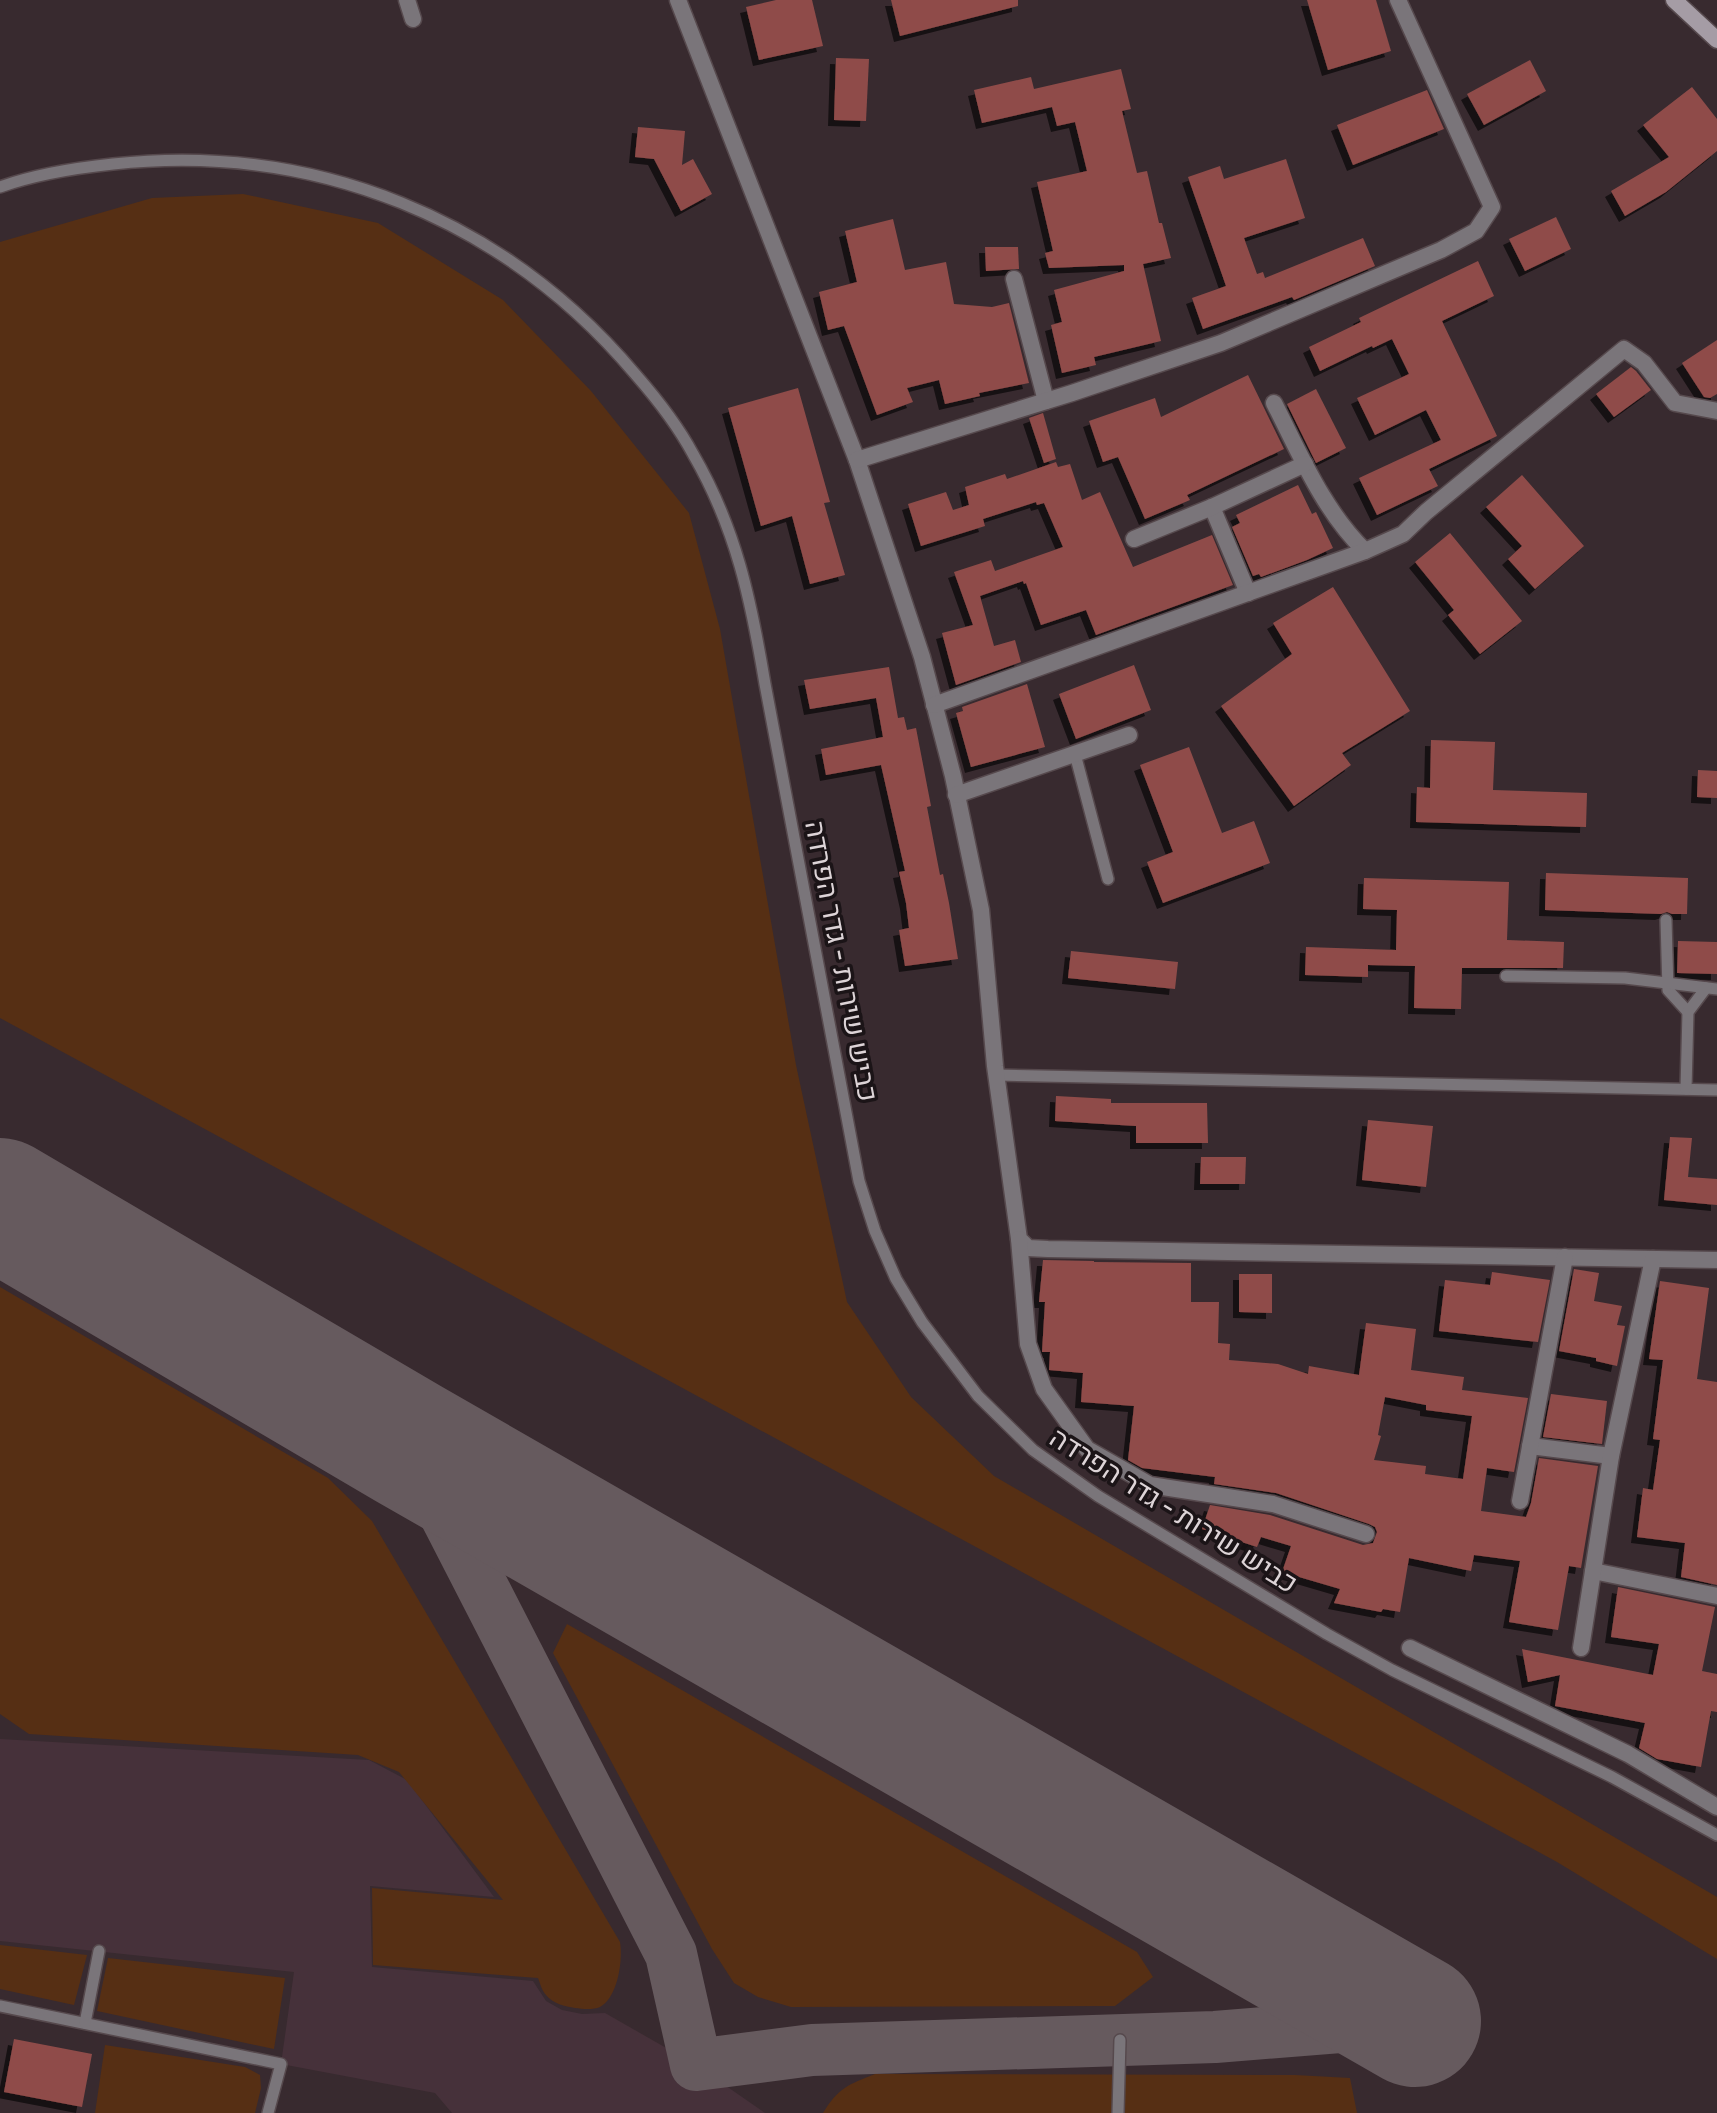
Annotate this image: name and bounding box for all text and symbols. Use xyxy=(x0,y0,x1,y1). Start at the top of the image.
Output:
street label: כביש שירות - גדר הפרדה xyxy=(798,818,886,1104)
street label: כביש שירות - גדר הפרדה xyxy=(1044,1420,1304,1600)

